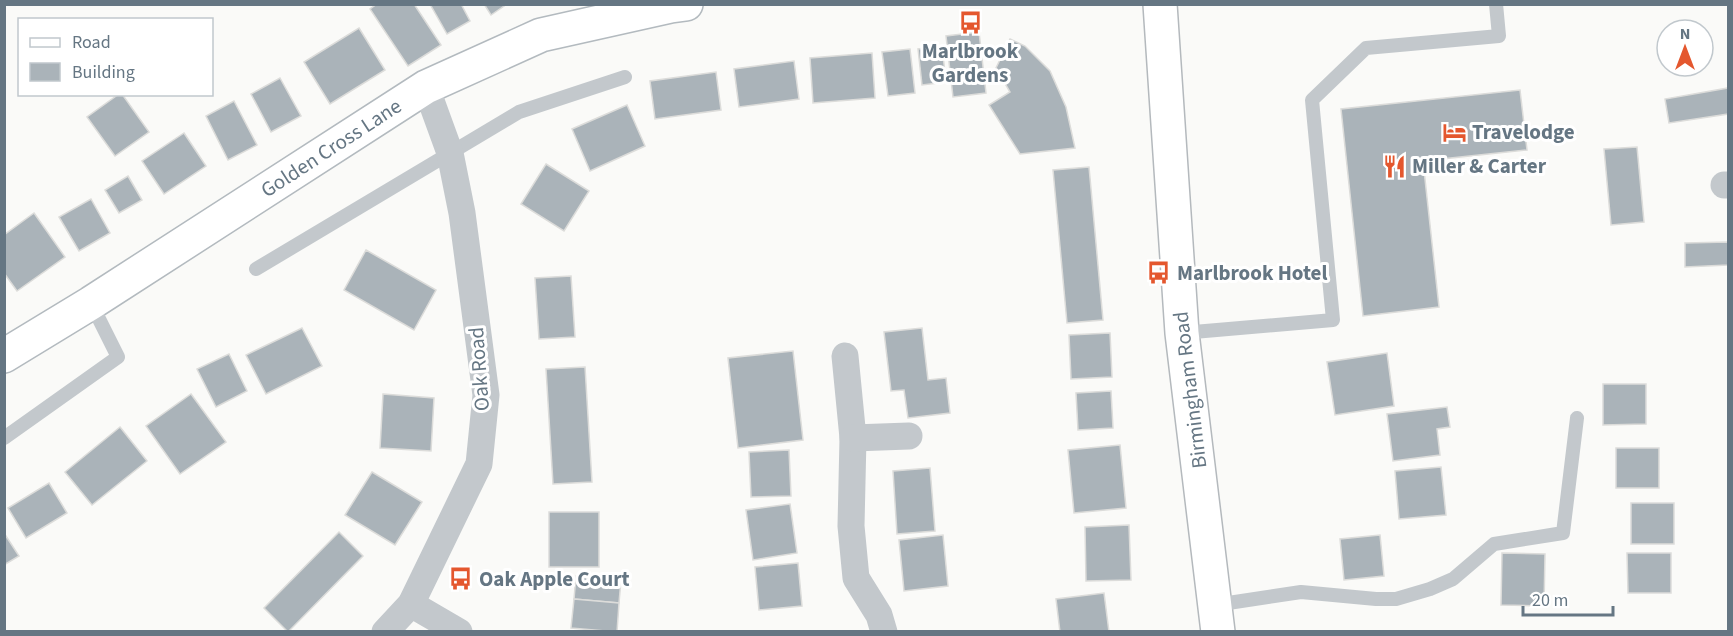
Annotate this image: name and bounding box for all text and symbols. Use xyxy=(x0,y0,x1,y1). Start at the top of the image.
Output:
bus stop icon: Marlbrook Gardens xyxy=(957,10,983,36)
legend xyxy=(18,18,213,96)
north arrow xyxy=(1655,18,1715,78)
text: N xyxy=(1680,23,1690,45)
text: Road xyxy=(72,30,111,55)
place label: Marlbrook Gardens xyxy=(922,36,1019,90)
text: Building xyxy=(72,60,135,85)
street label: Golden Cross Lane xyxy=(255,91,407,205)
place label: Travelodge xyxy=(1472,117,1575,147)
hotel icon: Travelodge xyxy=(1441,119,1467,145)
place label: Miller & Carter xyxy=(1412,151,1547,181)
restaurant icon: Miller & Carter xyxy=(1381,153,1407,179)
place label: Marlbrook Hotel xyxy=(1177,258,1327,288)
bus stop icon: Marlbrook Hotel xyxy=(1146,260,1172,286)
street label: Birmingham Road xyxy=(1165,310,1215,470)
street label: Oak Road xyxy=(461,326,497,412)
place label: Oak Apple Court xyxy=(479,564,630,594)
bus stop icon: Oak Apple Court xyxy=(448,566,474,592)
scale bar xyxy=(1523,579,1613,617)
text: 20 m xyxy=(1532,588,1568,613)

